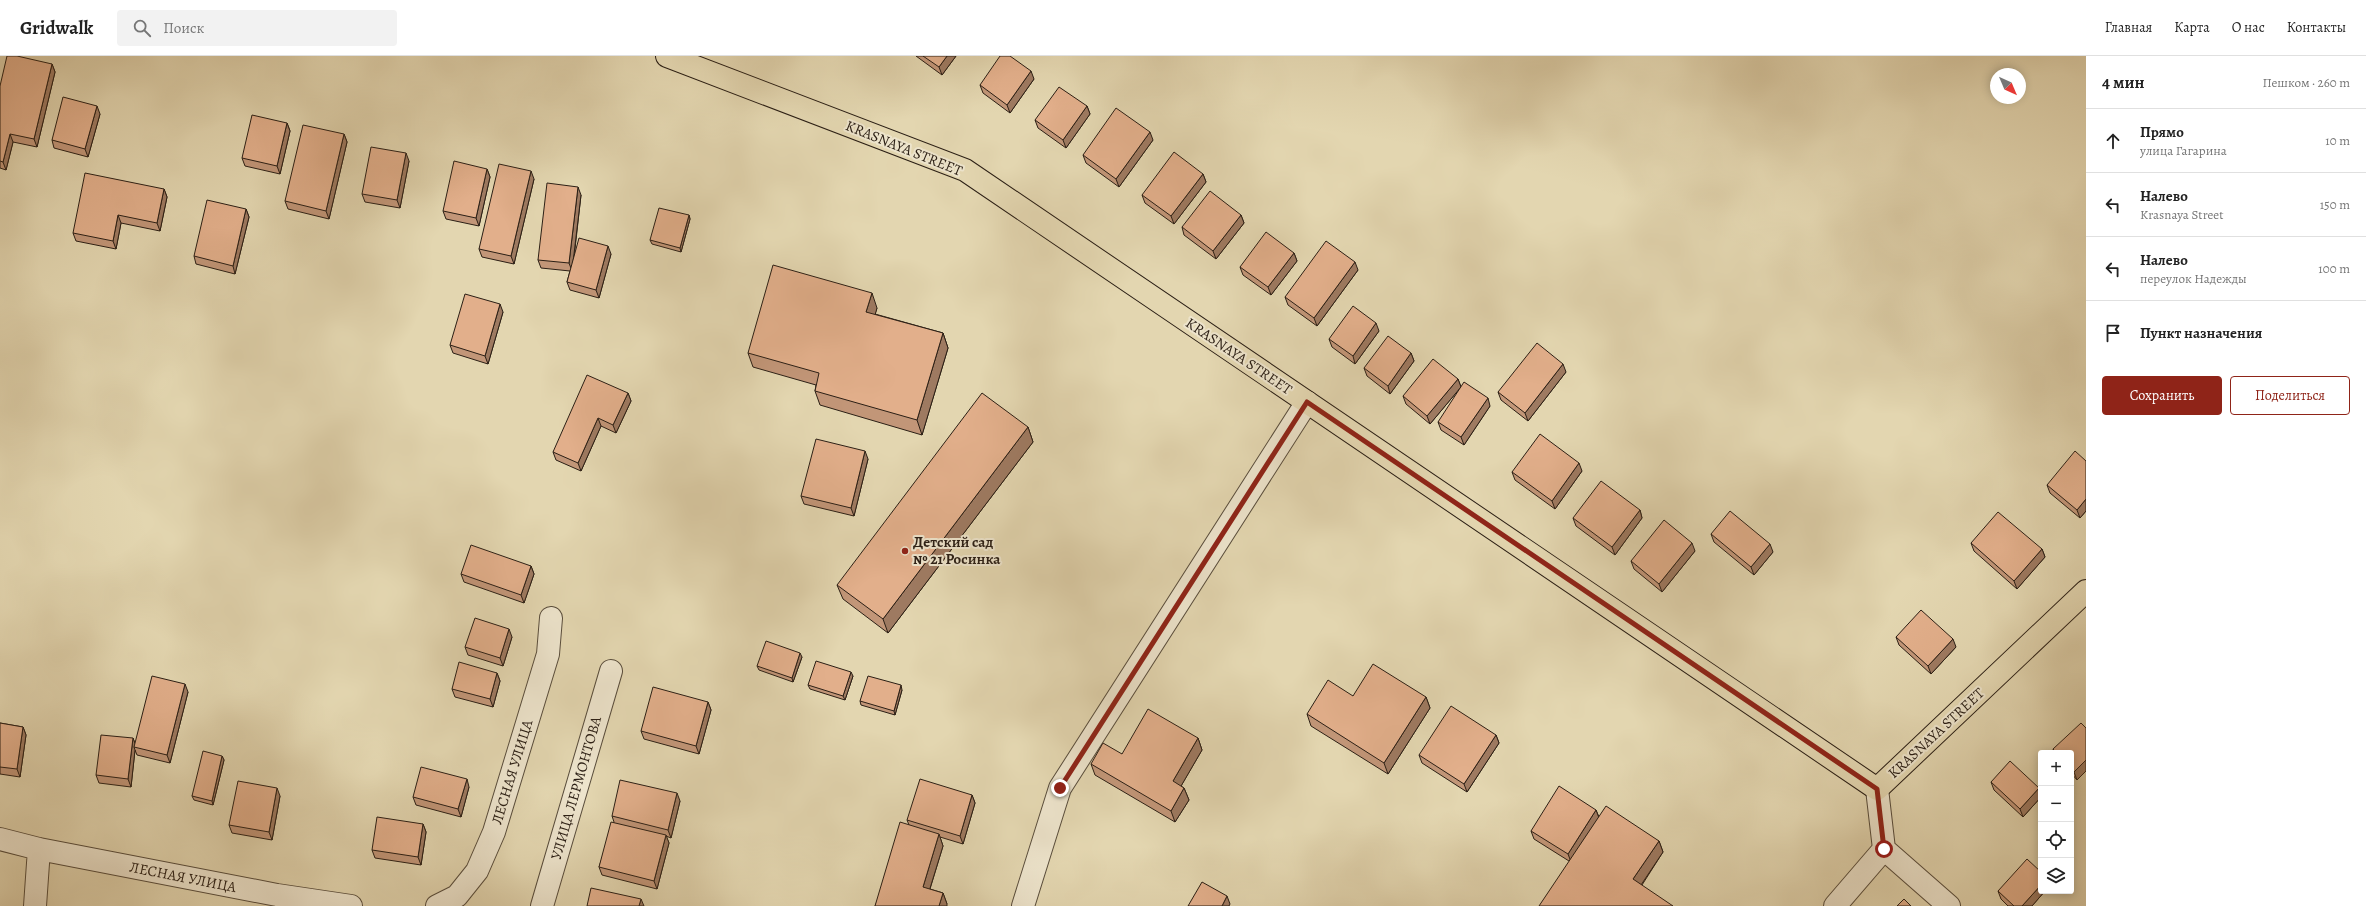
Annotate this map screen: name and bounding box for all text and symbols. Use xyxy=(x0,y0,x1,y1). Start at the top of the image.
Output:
search box xyxy=(117,10,397,46)
text: Gridwalk xyxy=(20,15,93,41)
icon: search xyxy=(131,17,153,39)
text: Поиск xyxy=(163,18,204,38)
text: Главная xyxy=(2105,18,2152,37)
text: Карта xyxy=(2174,18,2210,37)
text: О нас xyxy=(2232,18,2265,37)
text: Контакты xyxy=(2287,18,2346,37)
north arrow xyxy=(1990,68,2026,104)
text: 4 мин xyxy=(2102,71,2145,94)
text: Пешком · 260 m xyxy=(2262,74,2350,91)
street label: KRASNAYA STREET xyxy=(843,115,966,181)
text: Прямо xyxy=(2140,122,2184,142)
icon: ahead xyxy=(2102,130,2124,152)
text: 10 m xyxy=(2325,132,2350,149)
text: улица Гагарина xyxy=(2140,142,2227,159)
text: Налево xyxy=(2140,186,2188,206)
icon: left xyxy=(2102,194,2124,216)
text: 150 m xyxy=(2320,196,2350,213)
text: Krasnaya Street xyxy=(2140,206,2223,223)
text: Налево xyxy=(2140,250,2188,270)
icon: left xyxy=(2102,258,2124,280)
text: 100 m xyxy=(2318,260,2350,277)
text: переулок Надежды xyxy=(2140,270,2247,287)
street label: KRASNAYA STREET xyxy=(1182,313,1297,400)
icon: arrive xyxy=(2102,322,2124,344)
text: Пункт назначения xyxy=(2140,323,2262,343)
button: Сохранить xyxy=(2102,376,2222,415)
button: Поделиться xyxy=(2230,376,2350,415)
place label: Детский сад № 21 Росинка xyxy=(913,532,1001,569)
marker: Детский сад № 21 Росинка xyxy=(900,546,910,556)
street label: KRASNAYA STREET xyxy=(1884,683,1989,783)
street label: УЛИЦА ЛЕРМОНТОВА xyxy=(546,714,606,862)
street label: ЛЕСНАЯ УЛИЦА xyxy=(487,717,537,827)
map controls xyxy=(2038,750,2074,894)
button: + xyxy=(2038,750,2074,786)
route end xyxy=(1051,779,1069,797)
button: − xyxy=(2038,786,2074,822)
button: locate xyxy=(2038,822,2074,858)
route start xyxy=(1875,840,1893,858)
street label: ЛЕСНАЯ УЛИЦА xyxy=(128,857,238,897)
button: layers xyxy=(2038,858,2074,894)

